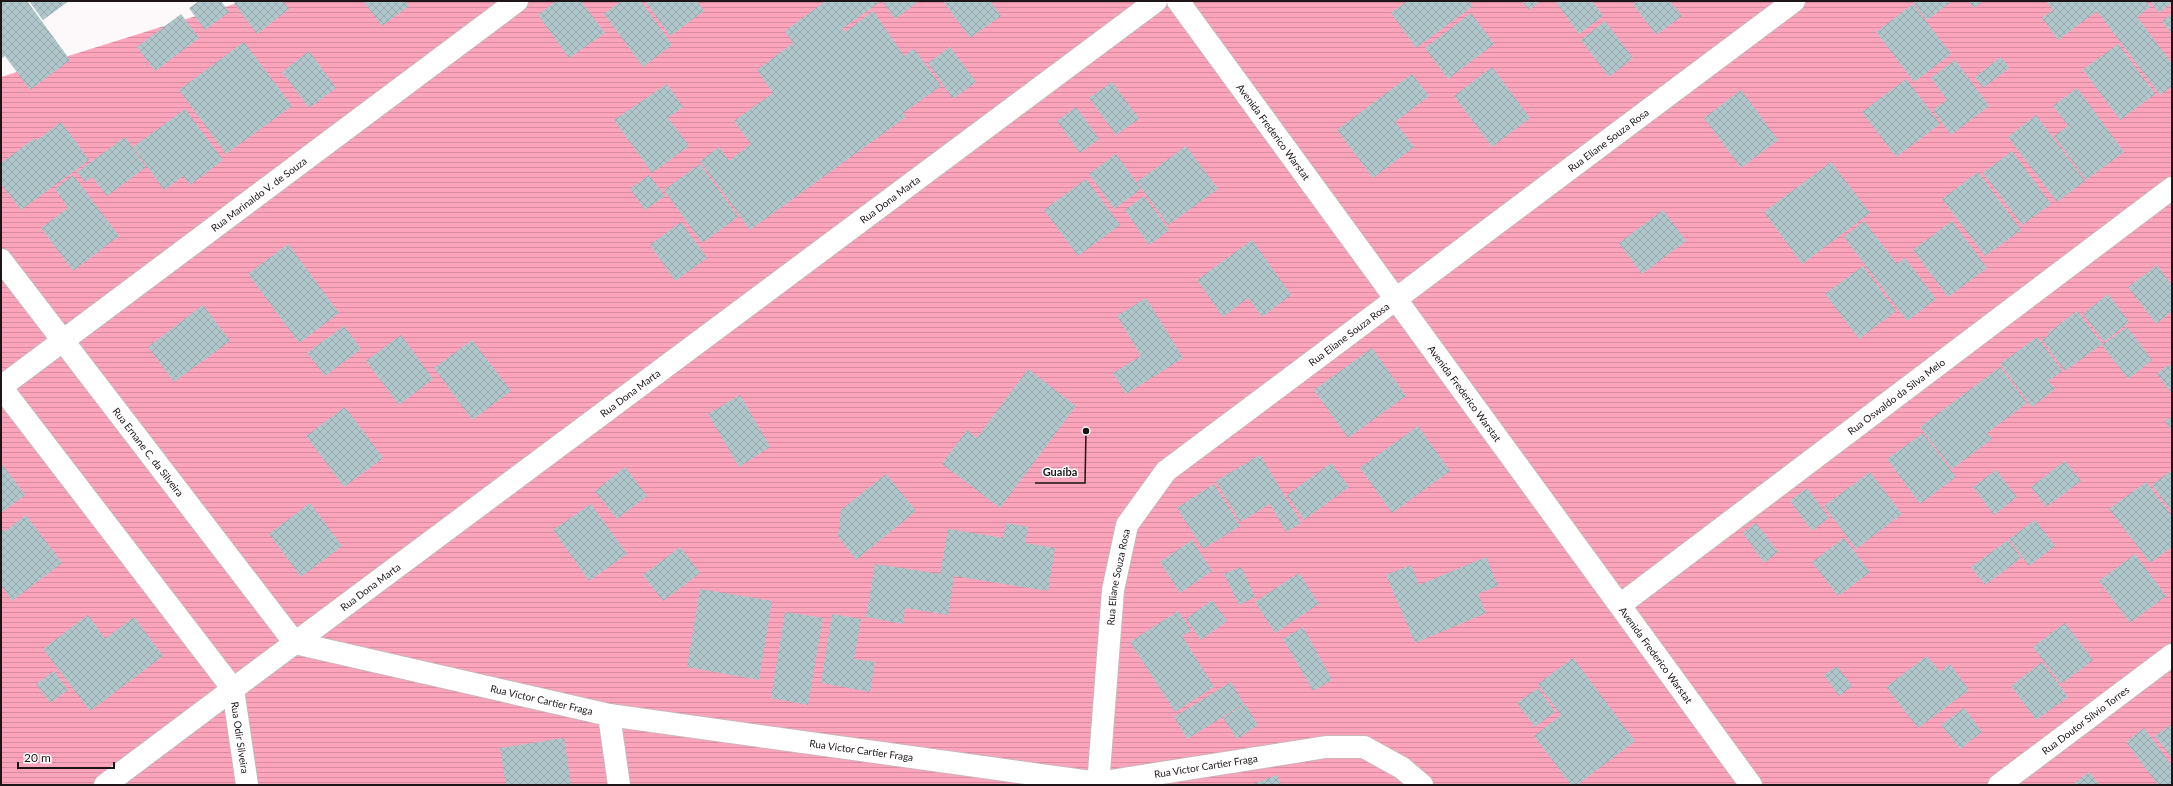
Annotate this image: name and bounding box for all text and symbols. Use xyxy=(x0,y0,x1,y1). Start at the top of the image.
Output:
street label: Avenida Frederico Warstat xyxy=(1234,81,1313,183)
street label: Rua Eliane Souza Rosa xyxy=(1565,106,1651,174)
street label: Rua Marinaldo V. de Souza xyxy=(209,154,309,234)
street label: Rua Dona Marta xyxy=(857,173,922,226)
street label: Rua Eliane Souza Rosa xyxy=(1306,300,1392,368)
street label: Avenida Frederico Warstat xyxy=(1426,343,1504,444)
street label: Rua Oswaldo da Silva Melo xyxy=(1845,356,1947,437)
street label: Rua Dona Marta xyxy=(598,367,662,419)
street label: Rua Ernane C. da Silveira xyxy=(111,405,186,499)
callout: Guaíba xyxy=(1035,460,1085,483)
text: Guaíba xyxy=(1043,465,1077,478)
street label: Rua Eliane Souza Rosa xyxy=(1104,528,1132,626)
street label: Rua Dona Marta xyxy=(338,560,403,613)
street label: Avenida Frederico Warstat xyxy=(1617,604,1695,706)
street label: Rua Victor Cartier Fraga xyxy=(489,682,594,717)
street label: Rua Doutor Sílvio Torres xyxy=(2039,683,2131,757)
street label: Rua Odir Silveira xyxy=(229,701,251,774)
street label: Rua Victor Cartier Fraga xyxy=(809,737,914,763)
scale bar xyxy=(18,744,114,770)
text: 20 m xyxy=(24,750,51,765)
street label: Rua Victor Cartier Fraga xyxy=(1153,752,1259,780)

